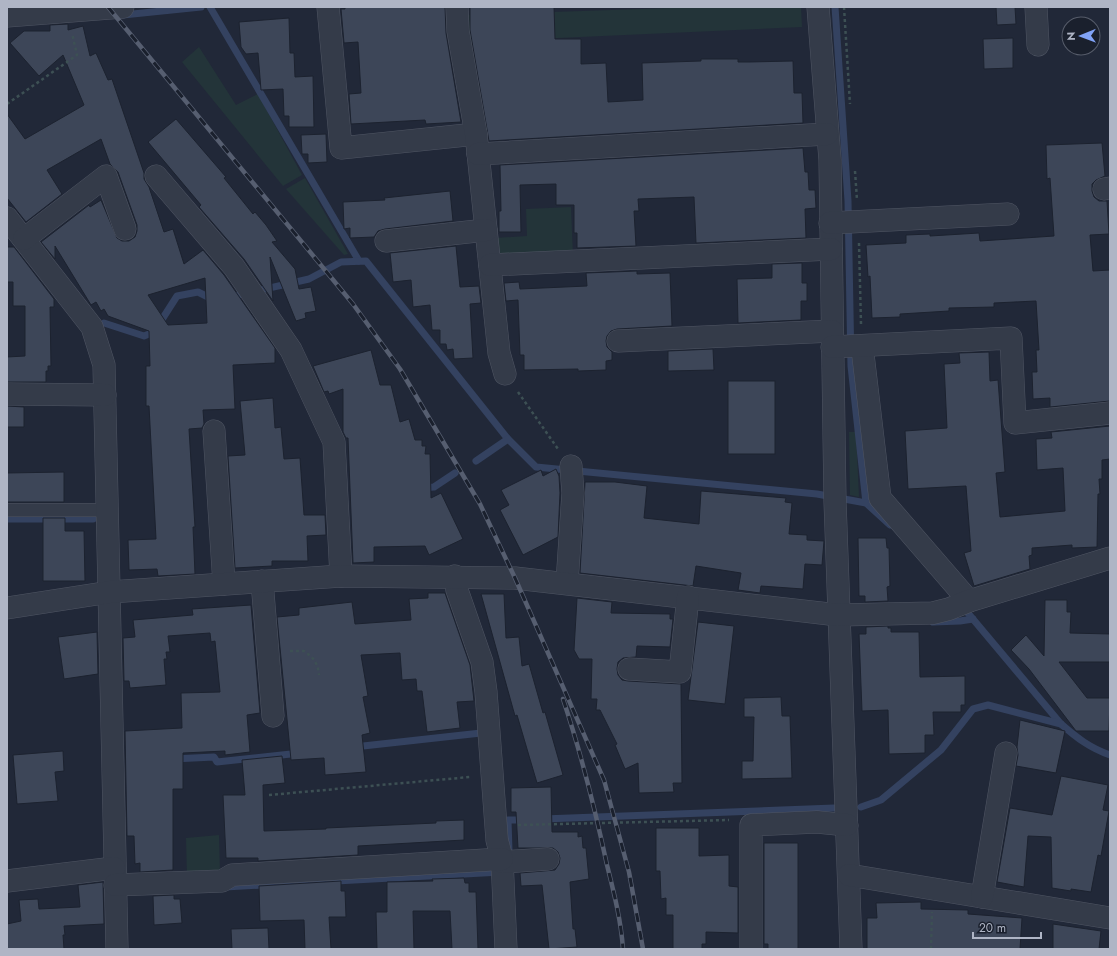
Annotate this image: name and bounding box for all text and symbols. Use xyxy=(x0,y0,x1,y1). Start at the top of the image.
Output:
north arrow xyxy=(1061,16,1101,56)
text: N xyxy=(1063,32,1079,41)
scale bar xyxy=(973,914,1041,940)
text: 20 m xyxy=(979,919,1006,937)

